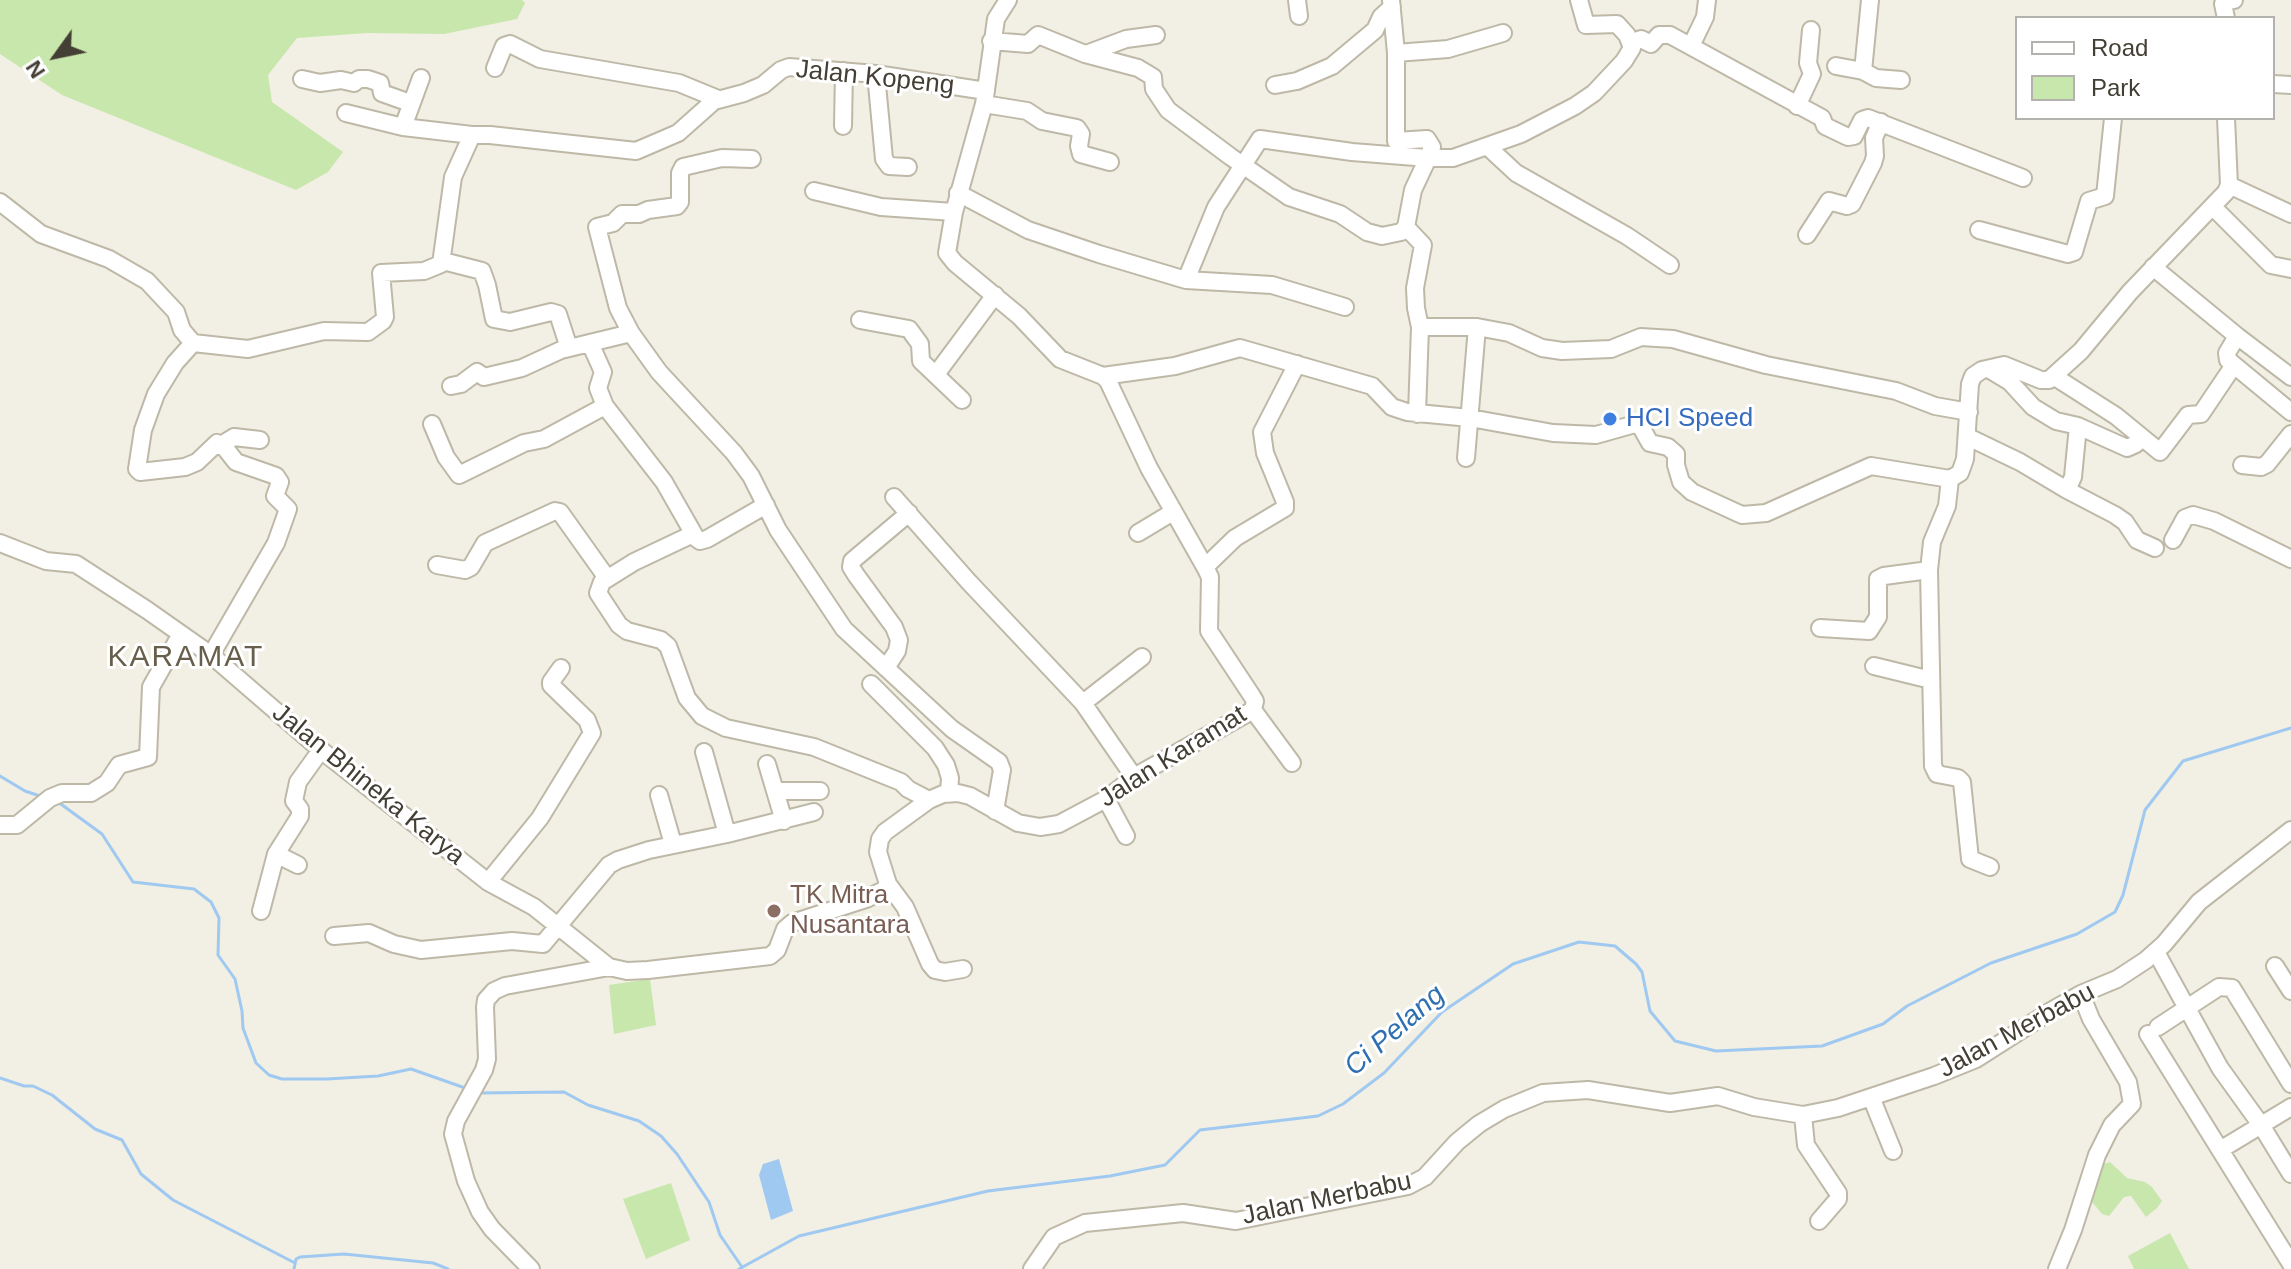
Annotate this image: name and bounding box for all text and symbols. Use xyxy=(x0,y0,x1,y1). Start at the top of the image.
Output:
north arrow xyxy=(16,16,96,96)
legend xyxy=(2015,16,2275,120)
text: Road xyxy=(2091,34,2148,61)
street label: Jalan Kopeng xyxy=(794,54,956,102)
text: N xyxy=(21,56,50,83)
text: Park xyxy=(2091,74,2140,101)
place label: HCI Speed xyxy=(1626,403,1753,435)
marker: HCI Speed xyxy=(1601,410,1619,428)
district label: KARAMAT xyxy=(108,640,264,676)
street label: Jalan Bhineka Karya xyxy=(266,698,470,872)
street label: Jalan Karamat xyxy=(1094,699,1252,815)
place label: TK Mitra Nusantara xyxy=(790,880,910,942)
marker: TK Mitra Nusantara xyxy=(765,902,783,920)
street label: Jalan Merbabu xyxy=(1934,977,2100,1085)
water label: Ci Pelang xyxy=(1338,978,1452,1084)
street label: Jalan Merbabu xyxy=(1240,1166,1414,1232)

